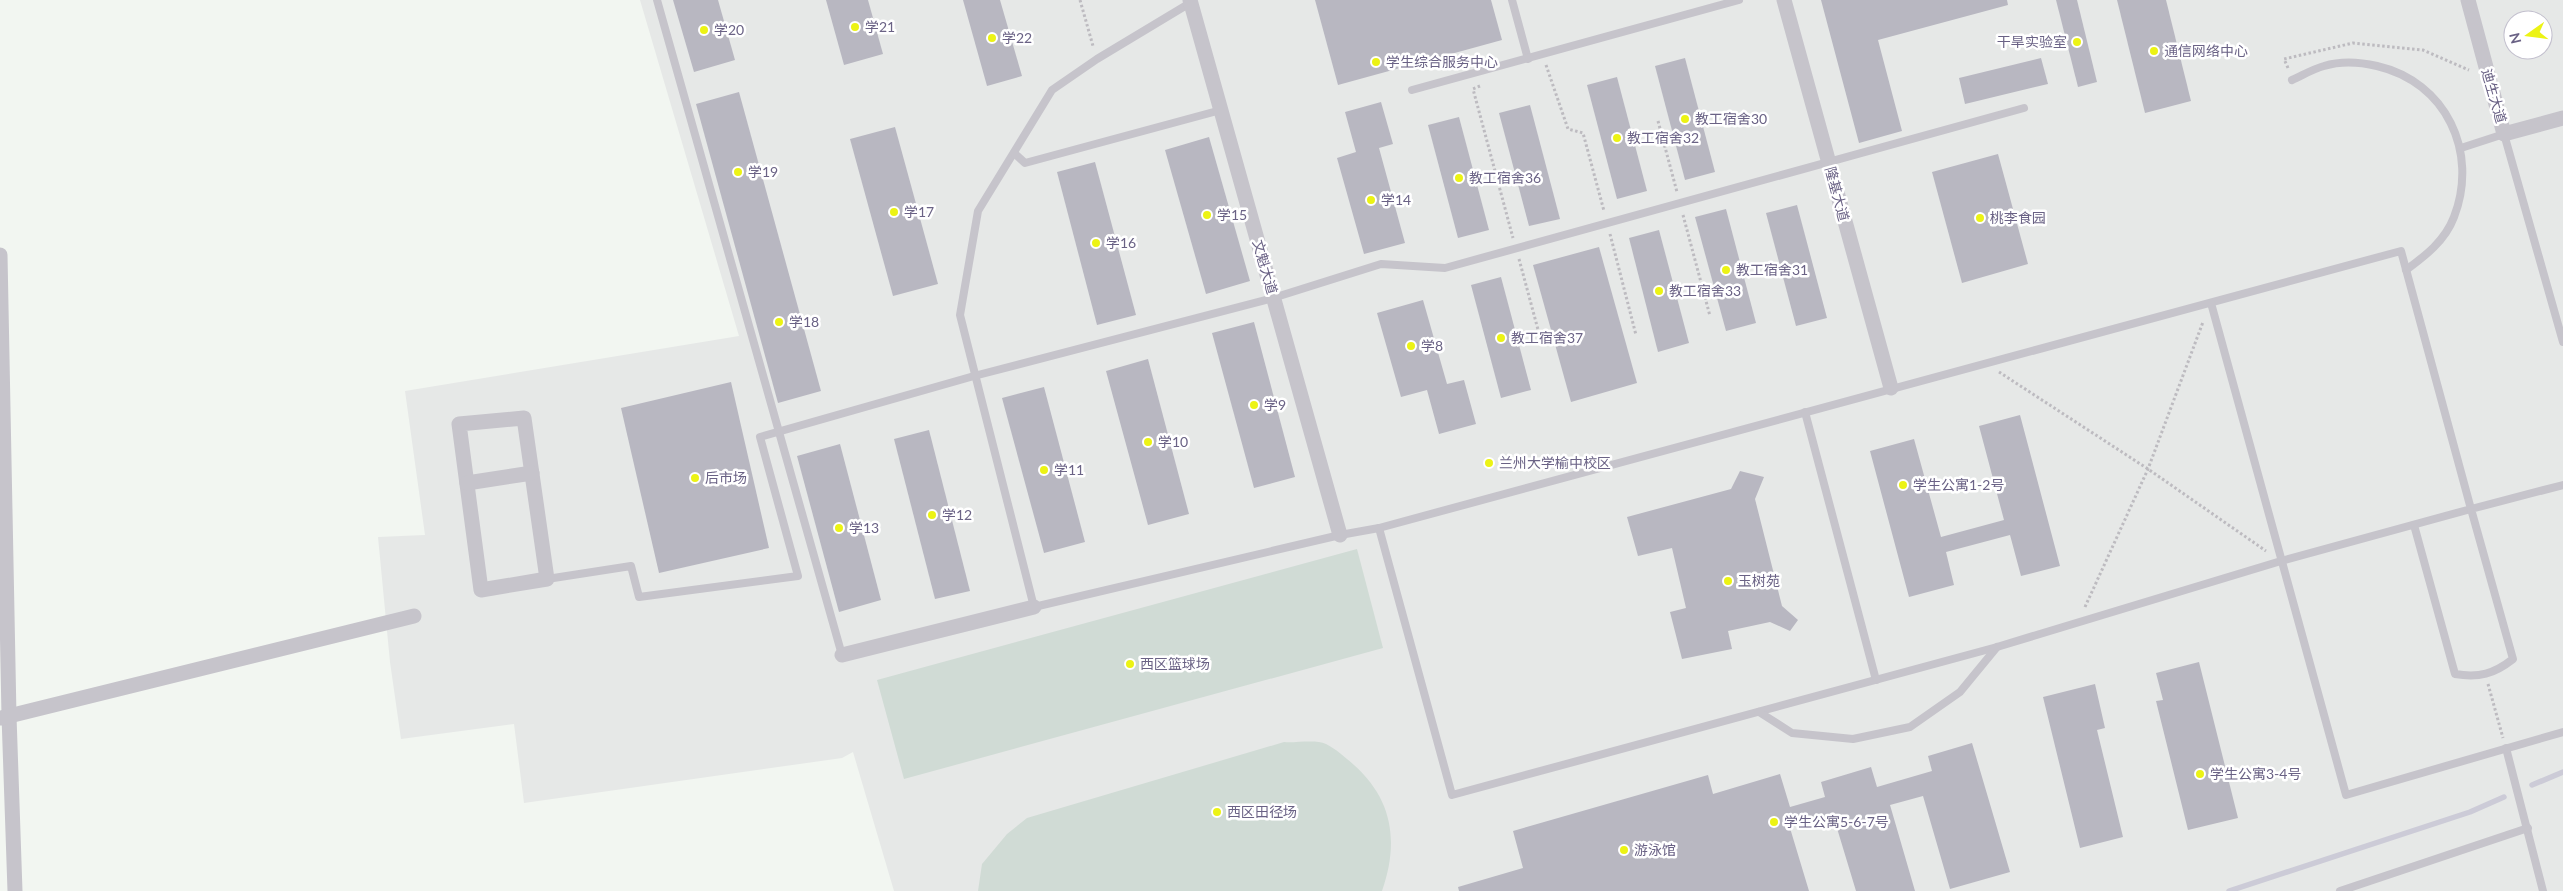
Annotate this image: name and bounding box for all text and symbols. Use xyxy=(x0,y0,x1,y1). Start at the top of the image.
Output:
north arrow xyxy=(2503,10,2553,60)
place label: 学21 xyxy=(865,18,895,35)
place label: 学20 xyxy=(714,21,744,38)
marker: 学21 xyxy=(849,21,861,33)
marker: 学20 xyxy=(698,24,710,36)
place label: 学22 xyxy=(1002,29,1032,46)
text: N xyxy=(2505,31,2524,46)
marker: 学22 xyxy=(986,32,998,44)
place label: 干旱实验室 xyxy=(1997,33,2067,50)
marker: 干旱实验室 xyxy=(2071,36,2083,48)
place label: 通信网络中心 xyxy=(2164,42,2248,59)
marker: 通信网络中心 xyxy=(2148,45,2160,57)
place label: 学生综合服务中心 xyxy=(1386,53,1498,70)
marker: 学生综合服务中心 xyxy=(1370,56,1382,68)
street label: 迪生大道 xyxy=(2479,67,2510,125)
place label: 教工宿舍30 xyxy=(1695,110,1767,127)
marker: 教工宿舍30 xyxy=(1679,113,1691,125)
place label: 教工宿舍32 xyxy=(1627,129,1699,146)
marker: 教工宿舍32 xyxy=(1611,132,1623,144)
place label: 学19 xyxy=(748,163,778,180)
street label: 隆基大道 xyxy=(1822,165,1853,223)
marker: 学19 xyxy=(732,166,744,178)
place label: 教工宿舍36 xyxy=(1469,169,1541,186)
marker: 教工宿舍36 xyxy=(1453,172,1465,184)
place label: 学14 xyxy=(1381,191,1411,208)
marker: 学14 xyxy=(1365,194,1377,206)
place label: 学17 xyxy=(904,203,934,220)
marker: 学17 xyxy=(888,206,900,218)
place label: 学15 xyxy=(1217,206,1247,223)
marker: 学15 xyxy=(1201,209,1213,221)
place label: 桃李食园 xyxy=(1990,209,2046,226)
marker: 桃李食园 xyxy=(1974,212,1986,224)
place label: 学16 xyxy=(1106,234,1136,251)
marker: 学16 xyxy=(1090,237,1102,249)
street label: 文魁大道 xyxy=(1250,238,1281,296)
place label: 教工宿舍31 xyxy=(1736,261,1808,278)
marker: 教工宿舍31 xyxy=(1720,264,1732,276)
place label: 教工宿舍33 xyxy=(1669,282,1741,299)
marker: 教工宿舍33 xyxy=(1653,285,1665,297)
place label: 学18 xyxy=(789,313,819,330)
marker: 学18 xyxy=(773,316,785,328)
place label: 教工宿舍37 xyxy=(1511,329,1583,346)
marker: 教工宿舍37 xyxy=(1495,332,1507,344)
place label: 学8 xyxy=(1421,337,1443,354)
marker: 学8 xyxy=(1405,340,1417,352)
place label: 学9 xyxy=(1264,396,1286,413)
marker: 学9 xyxy=(1248,399,1260,411)
place label: 学10 xyxy=(1158,433,1188,450)
marker: 学10 xyxy=(1142,436,1154,448)
place label: 兰州大学榆中校区 xyxy=(1499,454,1611,471)
marker: 兰州大学榆中校区 xyxy=(1483,457,1495,469)
place label: 学11 xyxy=(1054,461,1084,478)
marker: 学11 xyxy=(1038,464,1050,476)
place label: 后市场 xyxy=(705,469,747,486)
marker: 后市场 xyxy=(689,472,701,484)
place label: 学生公寓1-2号 xyxy=(1913,476,2004,493)
marker: 学生公寓1-2号 xyxy=(1897,479,1909,491)
place label: 学12 xyxy=(942,506,972,523)
marker: 学12 xyxy=(926,509,938,521)
place label: 学13 xyxy=(849,519,879,536)
marker: 学13 xyxy=(833,522,845,534)
place label: 玉树苑 xyxy=(1738,572,1780,589)
marker: 玉树苑 xyxy=(1722,575,1734,587)
place label: 西区篮球场 xyxy=(1140,655,1210,672)
marker: 西区篮球场 xyxy=(1124,658,1136,670)
place label: 学生公寓3-4号 xyxy=(2210,765,2301,782)
marker: 学生公寓3-4号 xyxy=(2194,768,2206,780)
place label: 西区田径场 xyxy=(1227,803,1297,820)
marker: 西区田径场 xyxy=(1211,806,1223,818)
place label: 学生公寓5-6-7号 xyxy=(1784,813,1889,830)
marker: 学生公寓5-6-7号 xyxy=(1768,816,1780,828)
place label: 游泳馆 xyxy=(1634,841,1676,858)
marker: 游泳馆 xyxy=(1618,844,1630,856)

